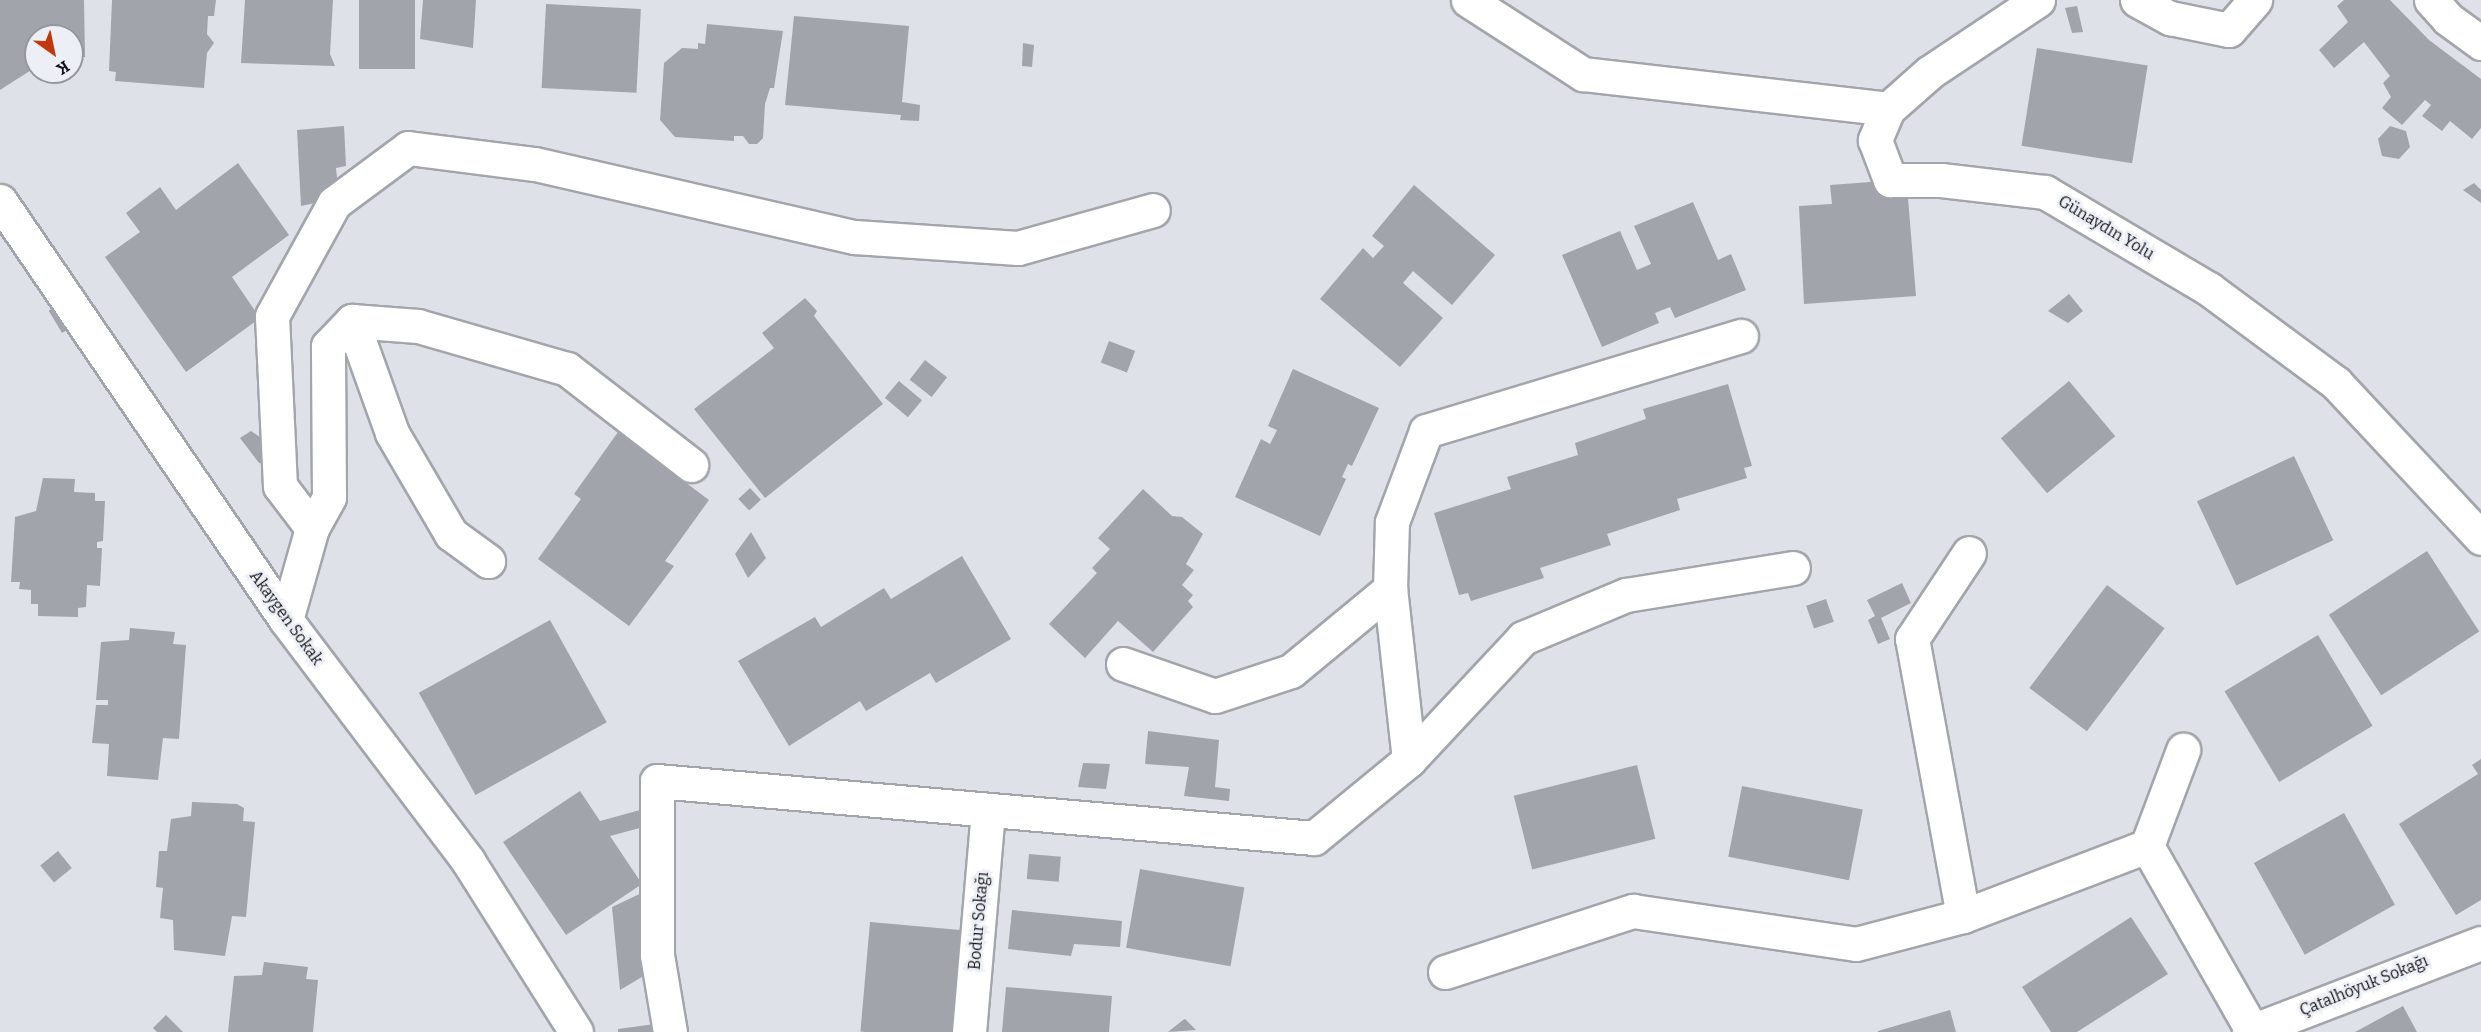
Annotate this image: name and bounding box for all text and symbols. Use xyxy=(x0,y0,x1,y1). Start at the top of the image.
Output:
north arrow xyxy=(24,24,84,84)
text: K xyxy=(53,57,73,79)
street label: Günaydın Yolu xyxy=(2055,192,2157,264)
street label: Akaygen Sokak xyxy=(245,567,327,669)
street label: Bodur Sokağı xyxy=(965,871,993,971)
street label: Çatalhöyuk Sokağı xyxy=(2297,951,2431,1021)

